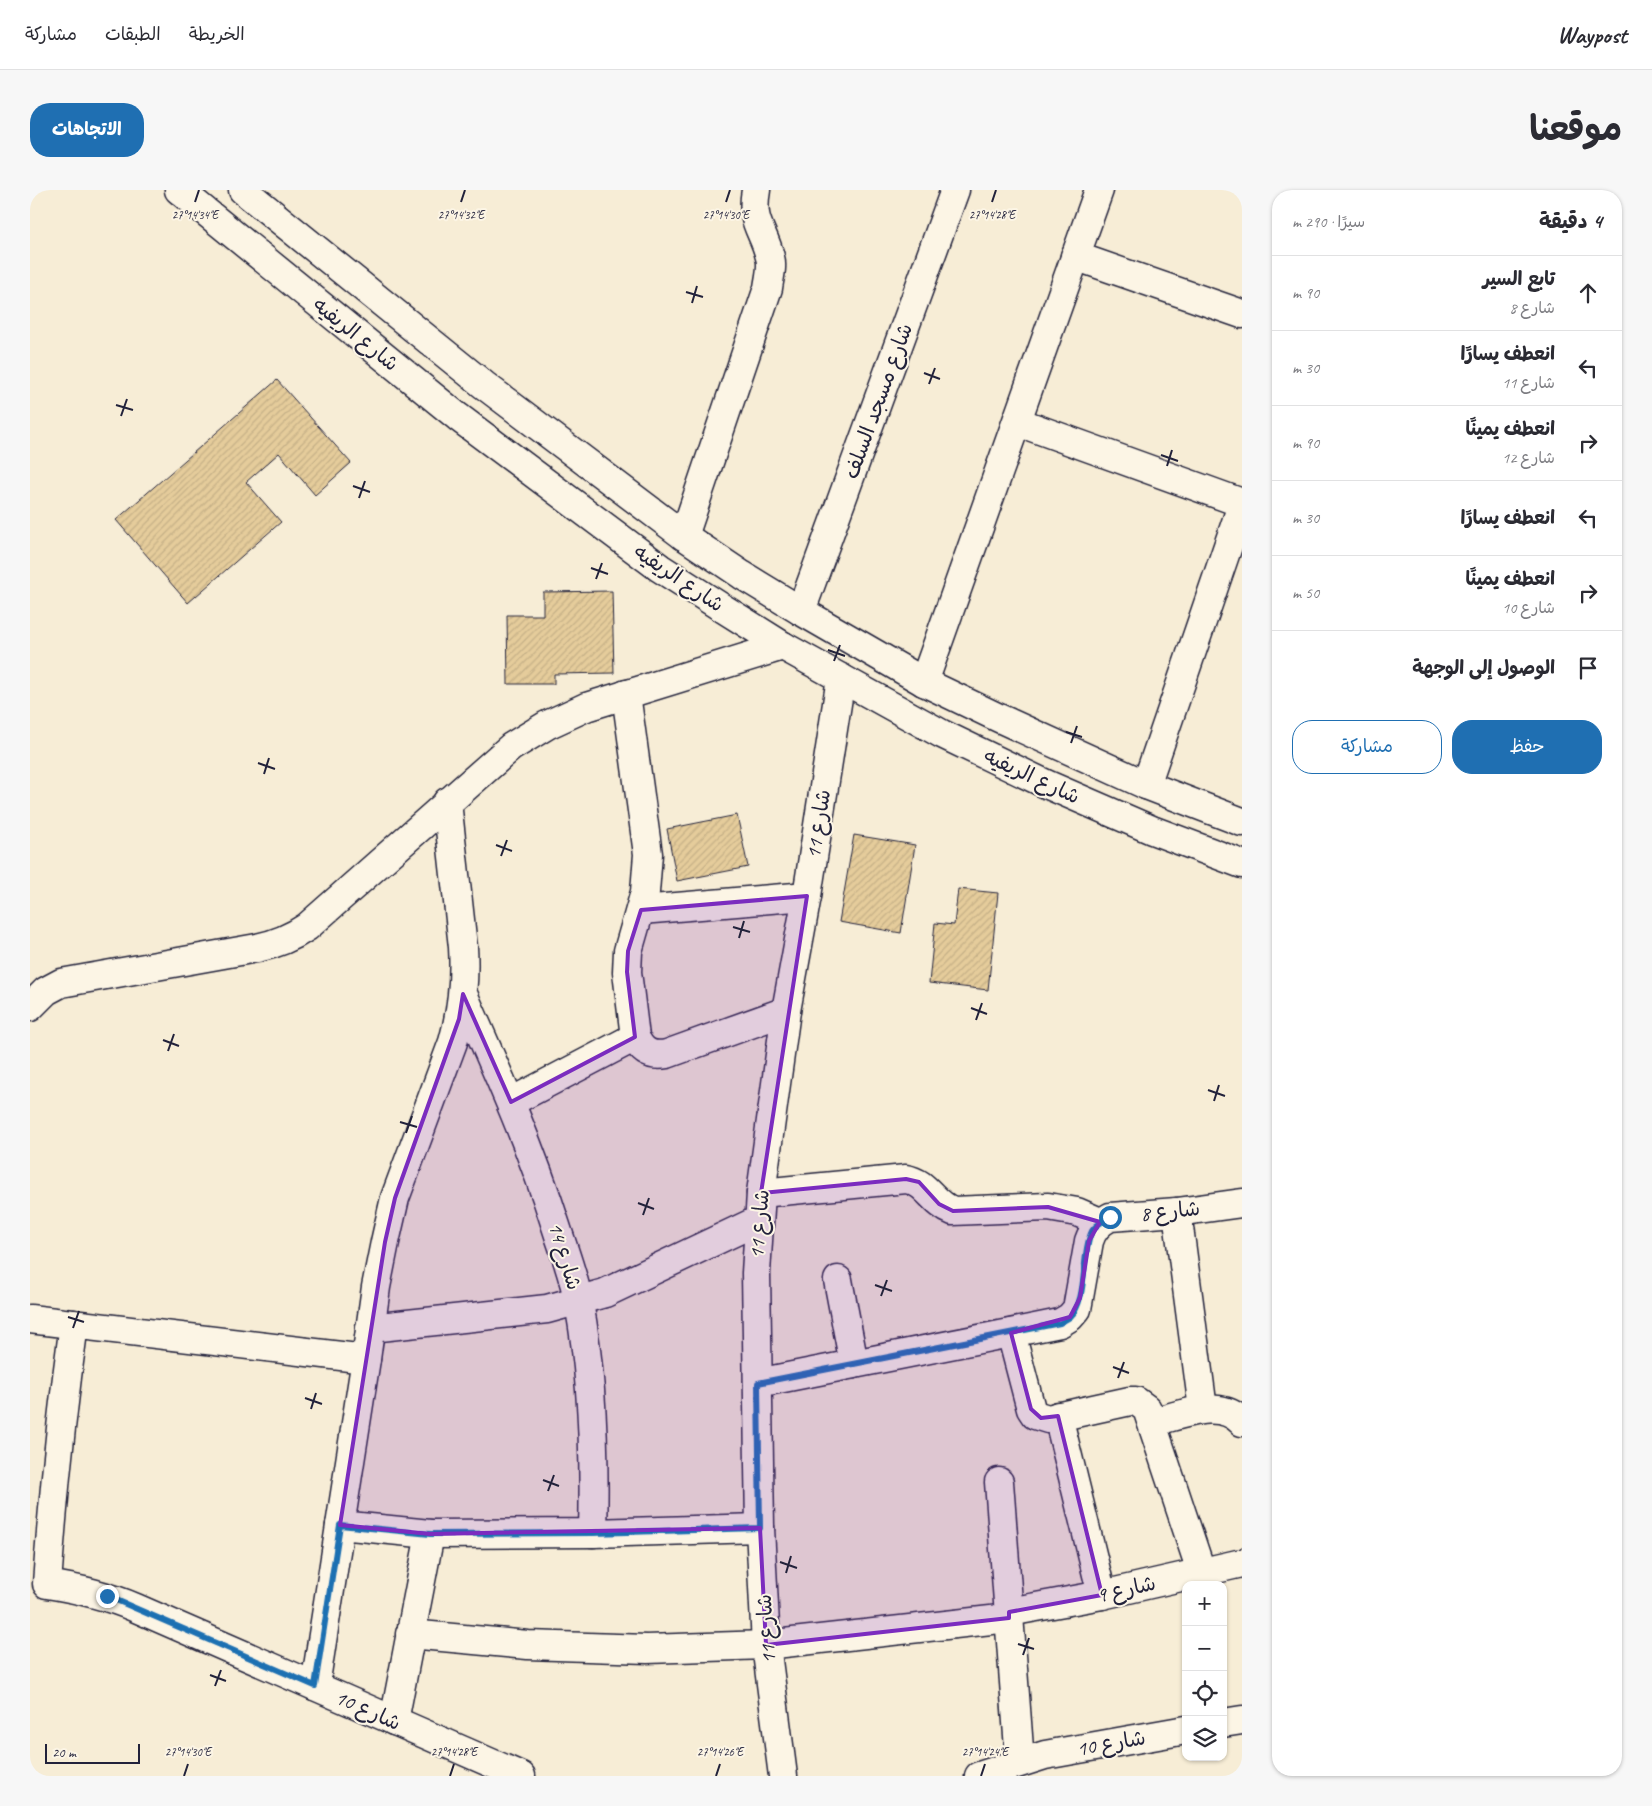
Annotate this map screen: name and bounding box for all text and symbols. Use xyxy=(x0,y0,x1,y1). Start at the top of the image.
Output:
text: Waypost xyxy=(1557,20,1627,50)
text: مشاركة xyxy=(25,23,77,45)
text: الطبقات xyxy=(105,23,161,45)
text: الخريطة xyxy=(189,23,245,45)
button: الاتجاهات xyxy=(30,103,144,157)
text: موقعنا xyxy=(1529,106,1622,151)
text: 27°14'34"E xyxy=(172,207,220,223)
text: 27°14'32"E xyxy=(438,207,486,223)
text: 27°14'30"E xyxy=(703,207,751,223)
text: 27°14'28"E xyxy=(969,207,1017,223)
text: 4 دقيقة xyxy=(1539,208,1602,234)
text: سيرًا · 290 m xyxy=(1292,212,1365,232)
text: تابع السير xyxy=(1483,267,1555,291)
icon: ahead xyxy=(1574,279,1602,307)
text: 90 m xyxy=(1292,283,1319,303)
street label: شارع الريفيه xyxy=(306,291,404,378)
text: شارع 8 xyxy=(1509,298,1555,318)
street label: شارع مسجد السلف xyxy=(838,320,920,483)
text: انعطف يسارًا xyxy=(1461,342,1555,366)
icon: left xyxy=(1574,354,1602,382)
text: 30 m xyxy=(1292,358,1319,378)
text: شارع 11 xyxy=(1502,373,1555,393)
text: انعطف يمينًا xyxy=(1466,417,1555,441)
icon: right xyxy=(1574,429,1602,457)
text: 90 m xyxy=(1292,433,1319,453)
text: شارع 12 xyxy=(1502,448,1555,468)
icon: left xyxy=(1574,504,1602,532)
text: انعطف يسارًا xyxy=(1461,506,1555,530)
text: 30 m xyxy=(1292,508,1319,528)
street label: شارع الريفيه xyxy=(628,538,729,619)
text: انعطف يمينًا xyxy=(1466,567,1555,591)
icon: right xyxy=(1574,579,1602,607)
text: 50 m xyxy=(1292,583,1319,603)
text: شارع 10 xyxy=(1502,598,1555,618)
icon: arrive xyxy=(1574,654,1602,682)
text: الوصول إلى الوجهة xyxy=(1412,656,1555,680)
button: مشاركة xyxy=(1292,720,1442,774)
button: حفظ xyxy=(1452,720,1602,774)
street label: شارع الريفيه xyxy=(979,742,1084,811)
street label: شارع 11 xyxy=(800,788,838,861)
street label: شارع 11 xyxy=(743,1188,777,1260)
street label: شارع 8 xyxy=(1139,1195,1201,1229)
route start xyxy=(1099,1206,1122,1229)
street label: شارع 14 xyxy=(541,1219,588,1294)
street label: شارع 9 xyxy=(1094,1570,1159,1610)
map controls xyxy=(1182,1581,1227,1761)
button: + xyxy=(1182,1581,1227,1626)
route end xyxy=(96,1585,119,1608)
street label: شارع 11 xyxy=(751,1593,783,1665)
button: − xyxy=(1182,1626,1227,1671)
button: locate xyxy=(1182,1671,1227,1716)
street label: شارع 10 xyxy=(330,1684,405,1738)
button: layers xyxy=(1182,1716,1227,1761)
street label: شارع 10 xyxy=(1075,1724,1148,1764)
scale bar xyxy=(45,1741,140,1764)
text: 20 m xyxy=(52,1744,76,1761)
text: 27°14'30"E xyxy=(165,1744,213,1760)
text: 27°14'28"E xyxy=(431,1744,479,1760)
text: 27°14'26"E xyxy=(697,1744,745,1760)
text: 27°14'24"E xyxy=(962,1744,1010,1760)

